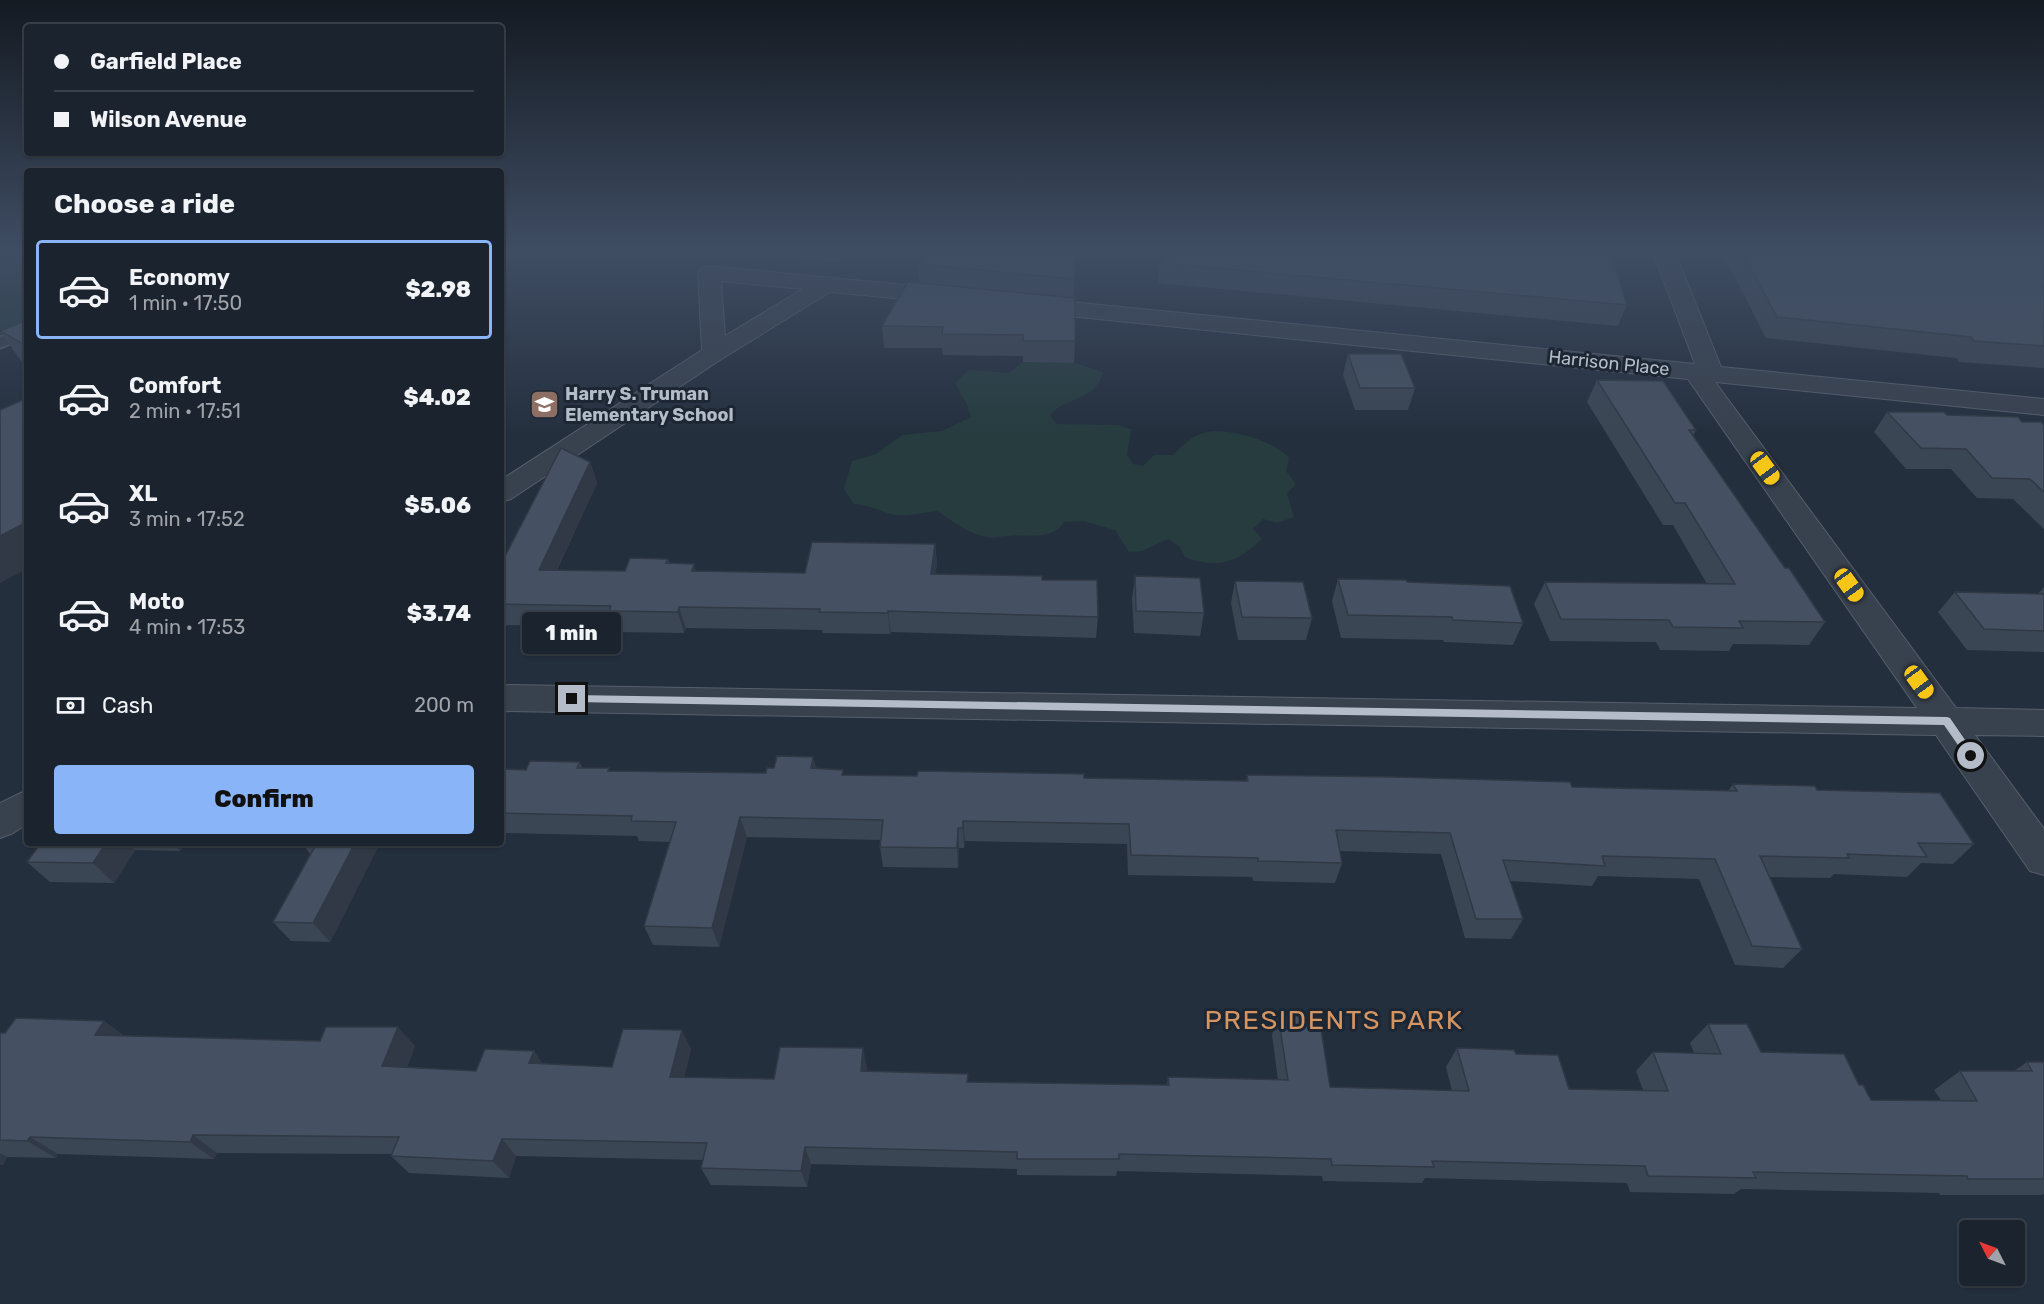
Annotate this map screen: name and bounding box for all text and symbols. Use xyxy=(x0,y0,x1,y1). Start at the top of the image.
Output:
text: Garfield Place xyxy=(90,48,242,75)
text: Wilson Avenue xyxy=(90,106,247,133)
text: Choose a ride xyxy=(54,188,235,220)
icon: car xyxy=(57,263,111,317)
text: Economy xyxy=(129,264,230,291)
text: $2.98 xyxy=(405,276,471,303)
text: 1 min · 17:50 xyxy=(129,291,242,315)
street label: Harrison Place xyxy=(1547,346,1671,380)
icon: car xyxy=(57,371,111,425)
text: Comfort xyxy=(129,372,221,399)
place label: Harry S. Truman Elementary School xyxy=(565,383,734,426)
text: $4.02 xyxy=(404,384,471,411)
school or university icon: Harry S. Truman Elementary School xyxy=(528,388,560,420)
text: 2 min · 17:51 xyxy=(129,399,241,423)
car xyxy=(1747,448,1783,488)
icon: car xyxy=(57,479,111,533)
text: XL xyxy=(129,480,157,507)
text: $5.06 xyxy=(405,492,471,519)
text: 3 min · 17:52 xyxy=(129,507,245,531)
car xyxy=(1831,565,1867,605)
icon: car xyxy=(57,587,111,641)
text: Moto xyxy=(129,588,184,615)
text: $3.74 xyxy=(407,600,471,627)
callout: 1 min xyxy=(522,612,622,654)
text: 4 min · 17:53 xyxy=(129,615,245,639)
text: 1 min xyxy=(545,621,598,645)
car xyxy=(1901,662,1937,702)
route end xyxy=(558,685,585,712)
icon: cash xyxy=(54,689,87,722)
text: Cash xyxy=(102,692,153,719)
text: 200 m xyxy=(414,693,474,717)
route start xyxy=(1957,742,1984,769)
button: Confirm xyxy=(54,765,474,834)
district label: PRESIDENTS PARK xyxy=(1205,1004,1463,1036)
north arrow xyxy=(1959,1220,2025,1286)
map controls xyxy=(1959,1220,2025,1286)

